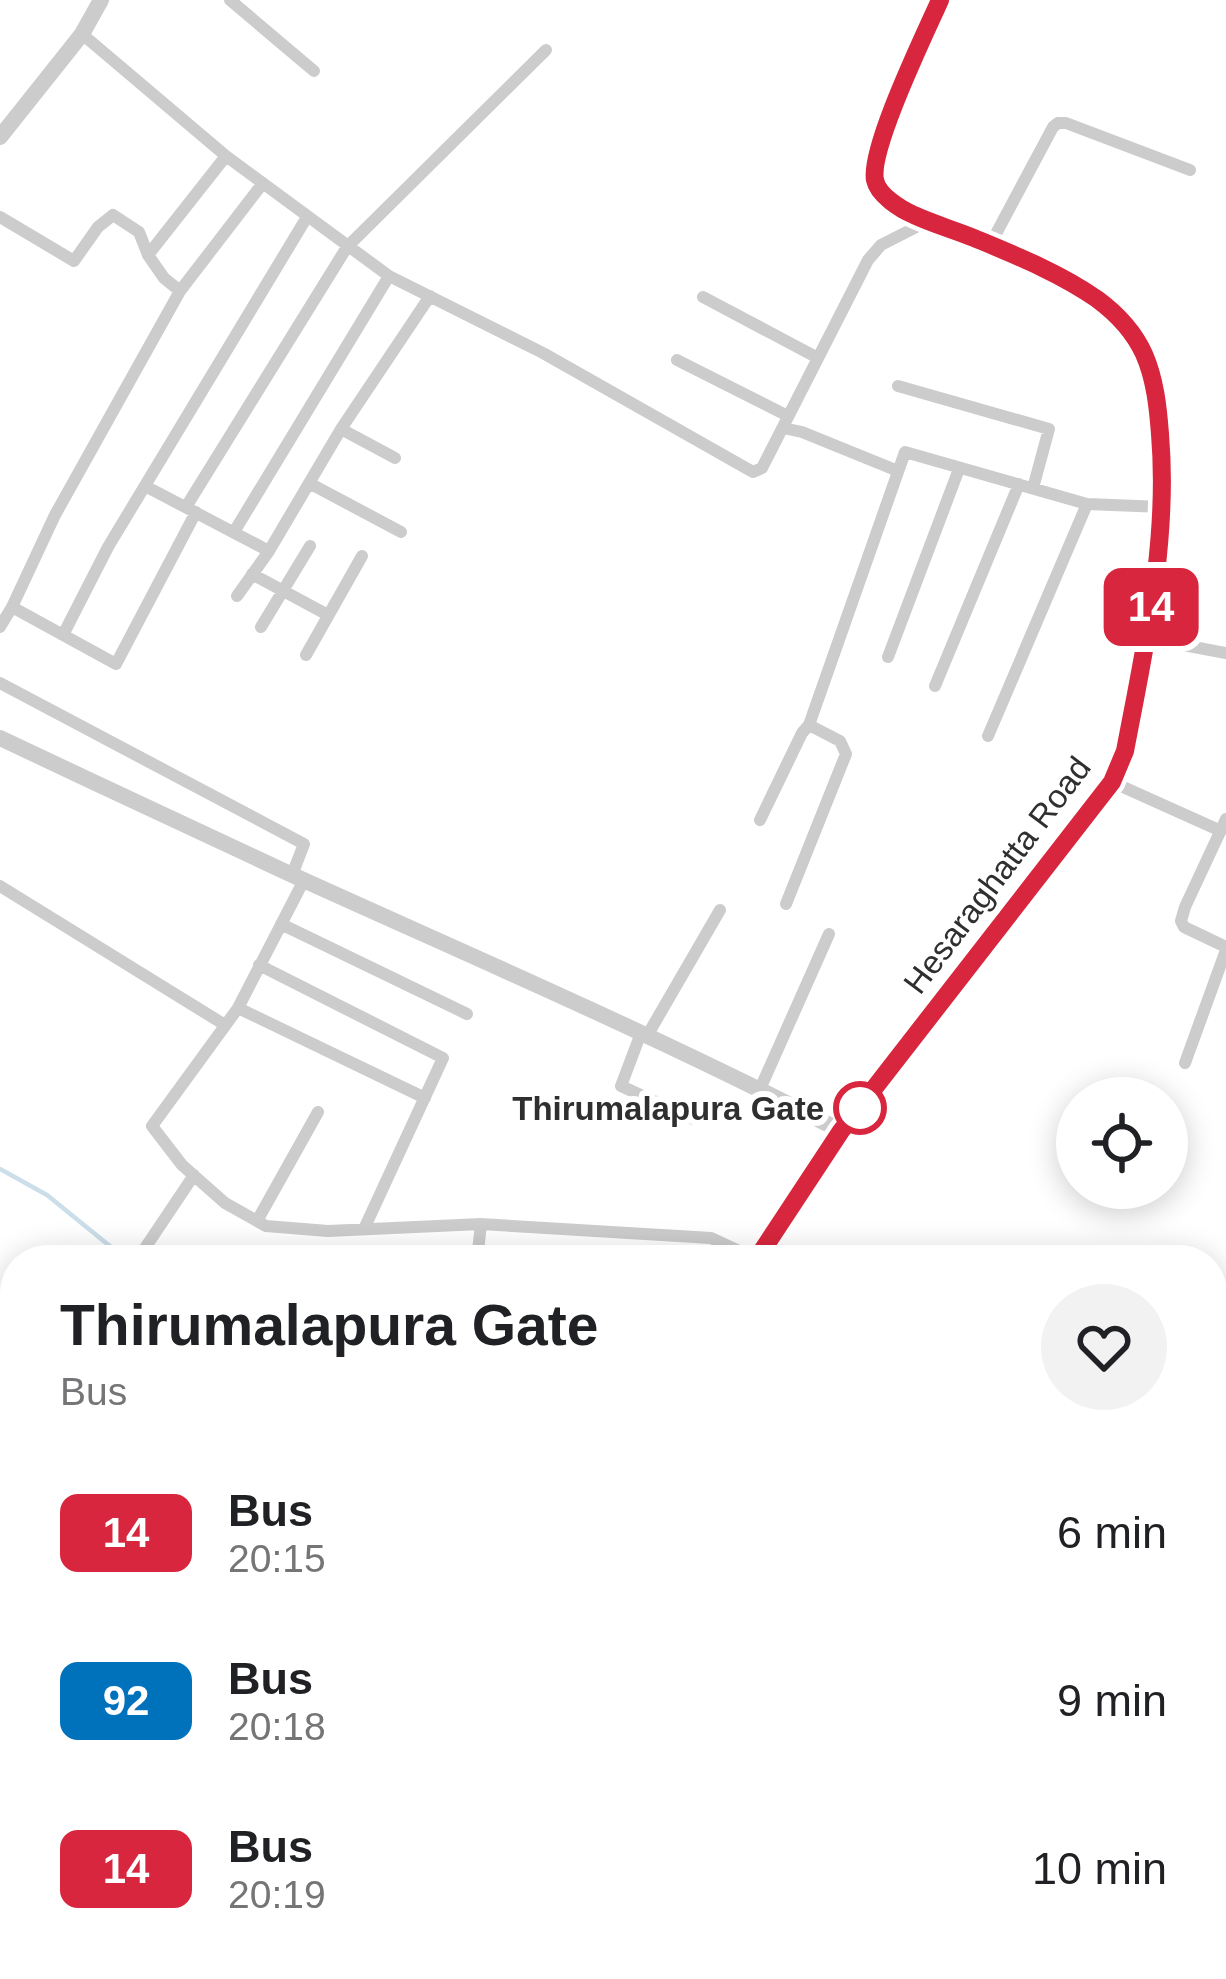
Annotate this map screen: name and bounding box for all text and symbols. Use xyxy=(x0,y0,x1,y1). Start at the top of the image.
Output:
line badge: 14 xyxy=(1097,568,1205,646)
text: 14 xyxy=(1128,583,1174,630)
street label: Hesaraghatta Road xyxy=(896,750,1098,1000)
map controls xyxy=(1056,1077,1188,1209)
button: locate xyxy=(1056,1077,1188,1209)
marker: Thirumalapura Gate xyxy=(835,1083,885,1133)
place label: Thirumalapura Gate xyxy=(512,1090,824,1127)
button: heart xyxy=(1041,1284,1167,1410)
text: Thirumalapura Gate xyxy=(60,1293,598,1357)
text: Bus xyxy=(60,1370,127,1413)
text: Bus xyxy=(228,1485,313,1536)
text: 6 min xyxy=(1057,1507,1167,1558)
text: 14 xyxy=(103,1509,149,1556)
text: 20:15 xyxy=(228,1537,326,1580)
text: Bus xyxy=(228,1653,313,1704)
text: 9 min xyxy=(1057,1675,1167,1726)
text: 92 xyxy=(103,1677,149,1724)
text: 20:18 xyxy=(228,1705,326,1748)
text: Bus xyxy=(228,1821,313,1872)
text: 10 min xyxy=(1032,1843,1167,1894)
text: 14 xyxy=(103,1845,149,1892)
text: 20:19 xyxy=(228,1873,326,1916)

